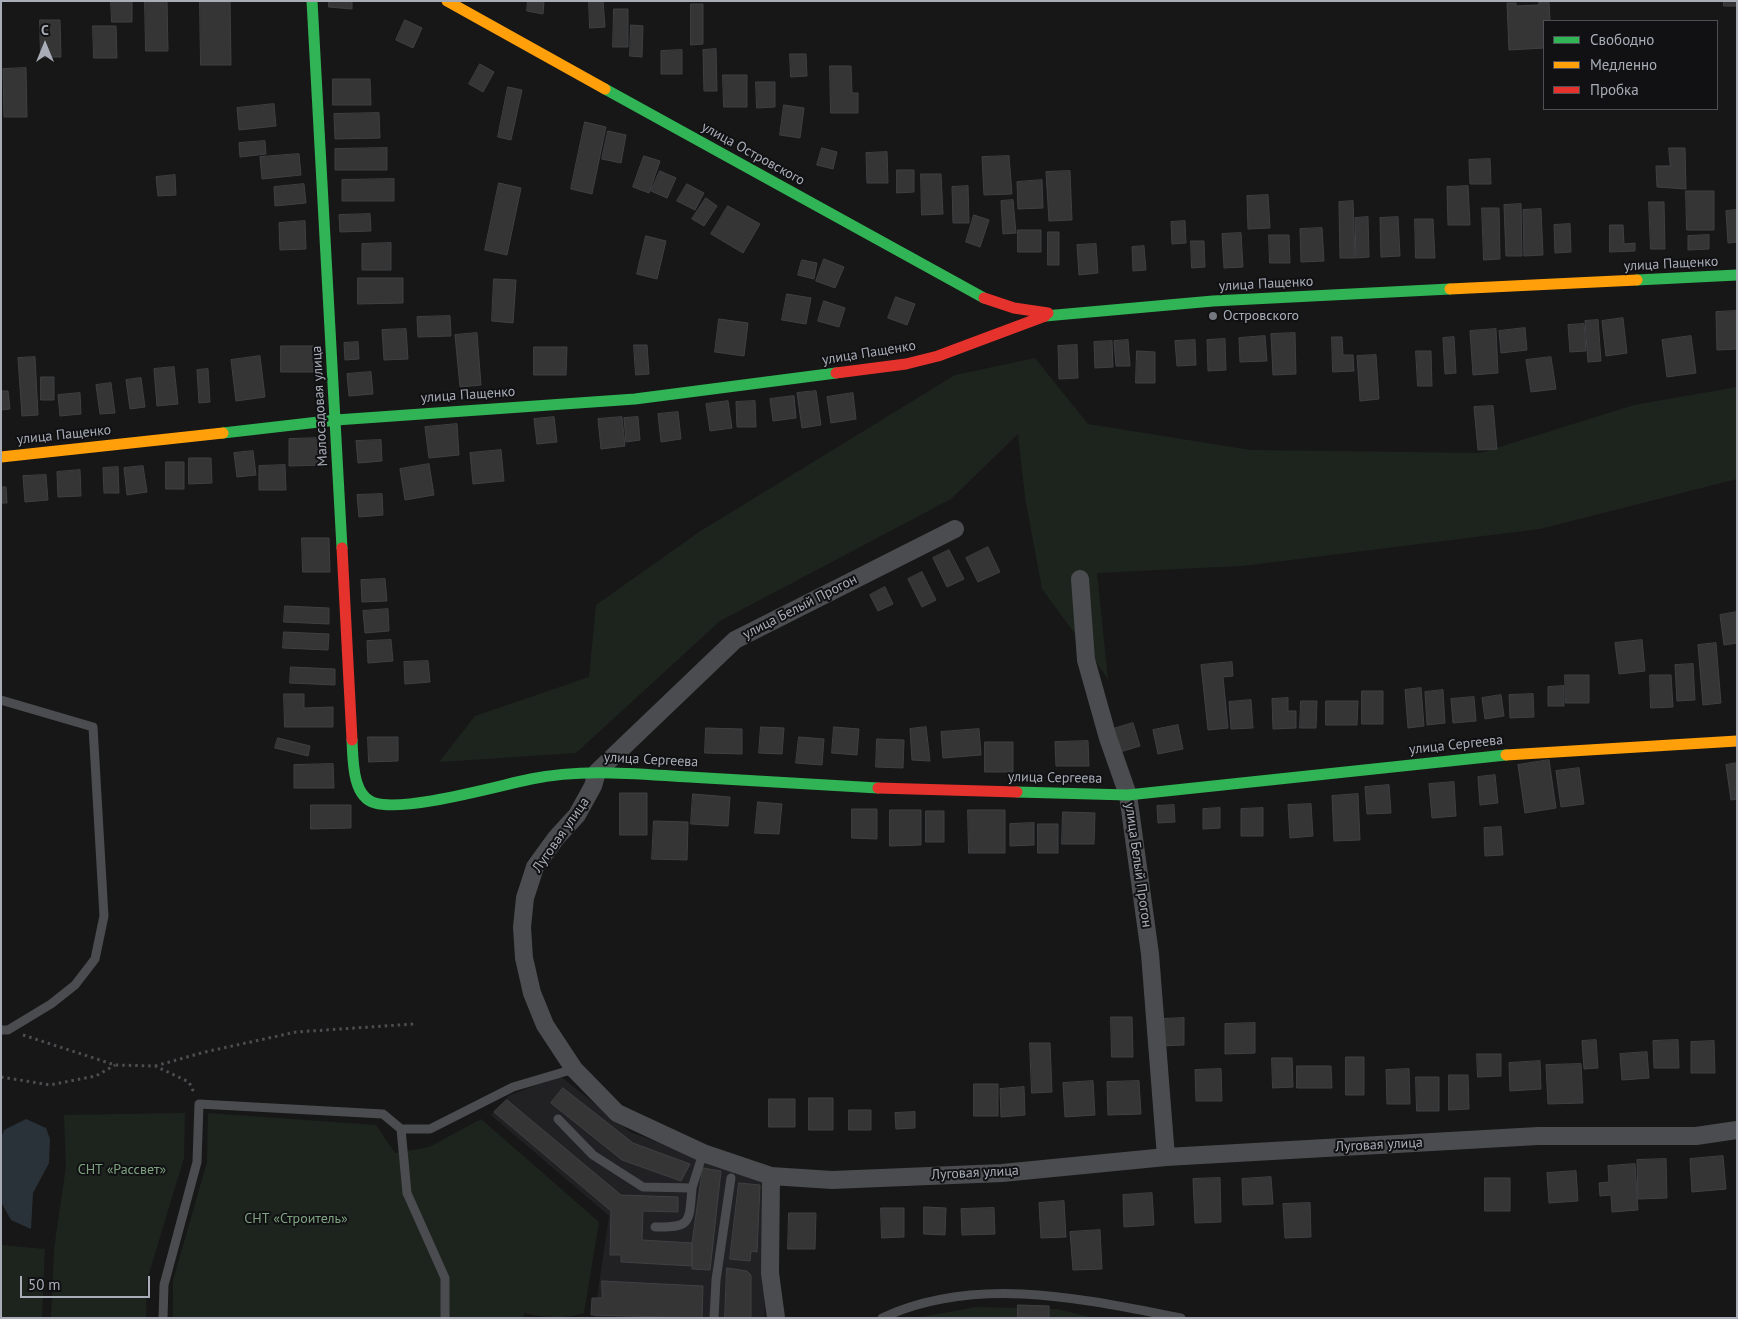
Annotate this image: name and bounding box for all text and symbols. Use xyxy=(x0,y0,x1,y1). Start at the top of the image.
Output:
north arrow xyxy=(20,20,70,70)
legend xyxy=(1543,20,1718,110)
text: С xyxy=(41,21,49,39)
text: Свободно xyxy=(1590,30,1654,49)
text: Медленно xyxy=(1590,55,1657,74)
text: Пробка xyxy=(1590,80,1639,99)
street label: улица Островского xyxy=(698,119,808,189)
street label: улица Пащенко xyxy=(1623,253,1719,275)
street label: улица Пащенко xyxy=(1218,273,1314,295)
place label: Островского xyxy=(1223,308,1299,324)
marker: Островского xyxy=(1207,310,1219,322)
street label: улица Пащенко xyxy=(821,337,917,369)
street label: Малосадовая улица xyxy=(308,345,332,467)
street label: улица Пащенко xyxy=(420,383,516,407)
street label: улица Пащенко xyxy=(16,422,112,448)
street label: улица Белый Прогон xyxy=(740,571,860,643)
street label: улица Сергеева xyxy=(1408,732,1504,758)
street label: улица Сергеева xyxy=(603,749,699,771)
street label: улица Сергеева xyxy=(1008,769,1102,787)
street label: Луговая улица xyxy=(529,794,593,876)
street label: улица Белый Прогон xyxy=(1121,802,1155,928)
street label: Луговая улица xyxy=(1335,1134,1423,1156)
park label: СНТ «Рассвет» xyxy=(78,1162,166,1178)
street label: Луговая улица xyxy=(931,1162,1019,1184)
park label: СНТ «Строитель» xyxy=(244,1211,348,1227)
scale bar xyxy=(22,1266,152,1298)
text: 50 m xyxy=(28,1275,61,1294)

